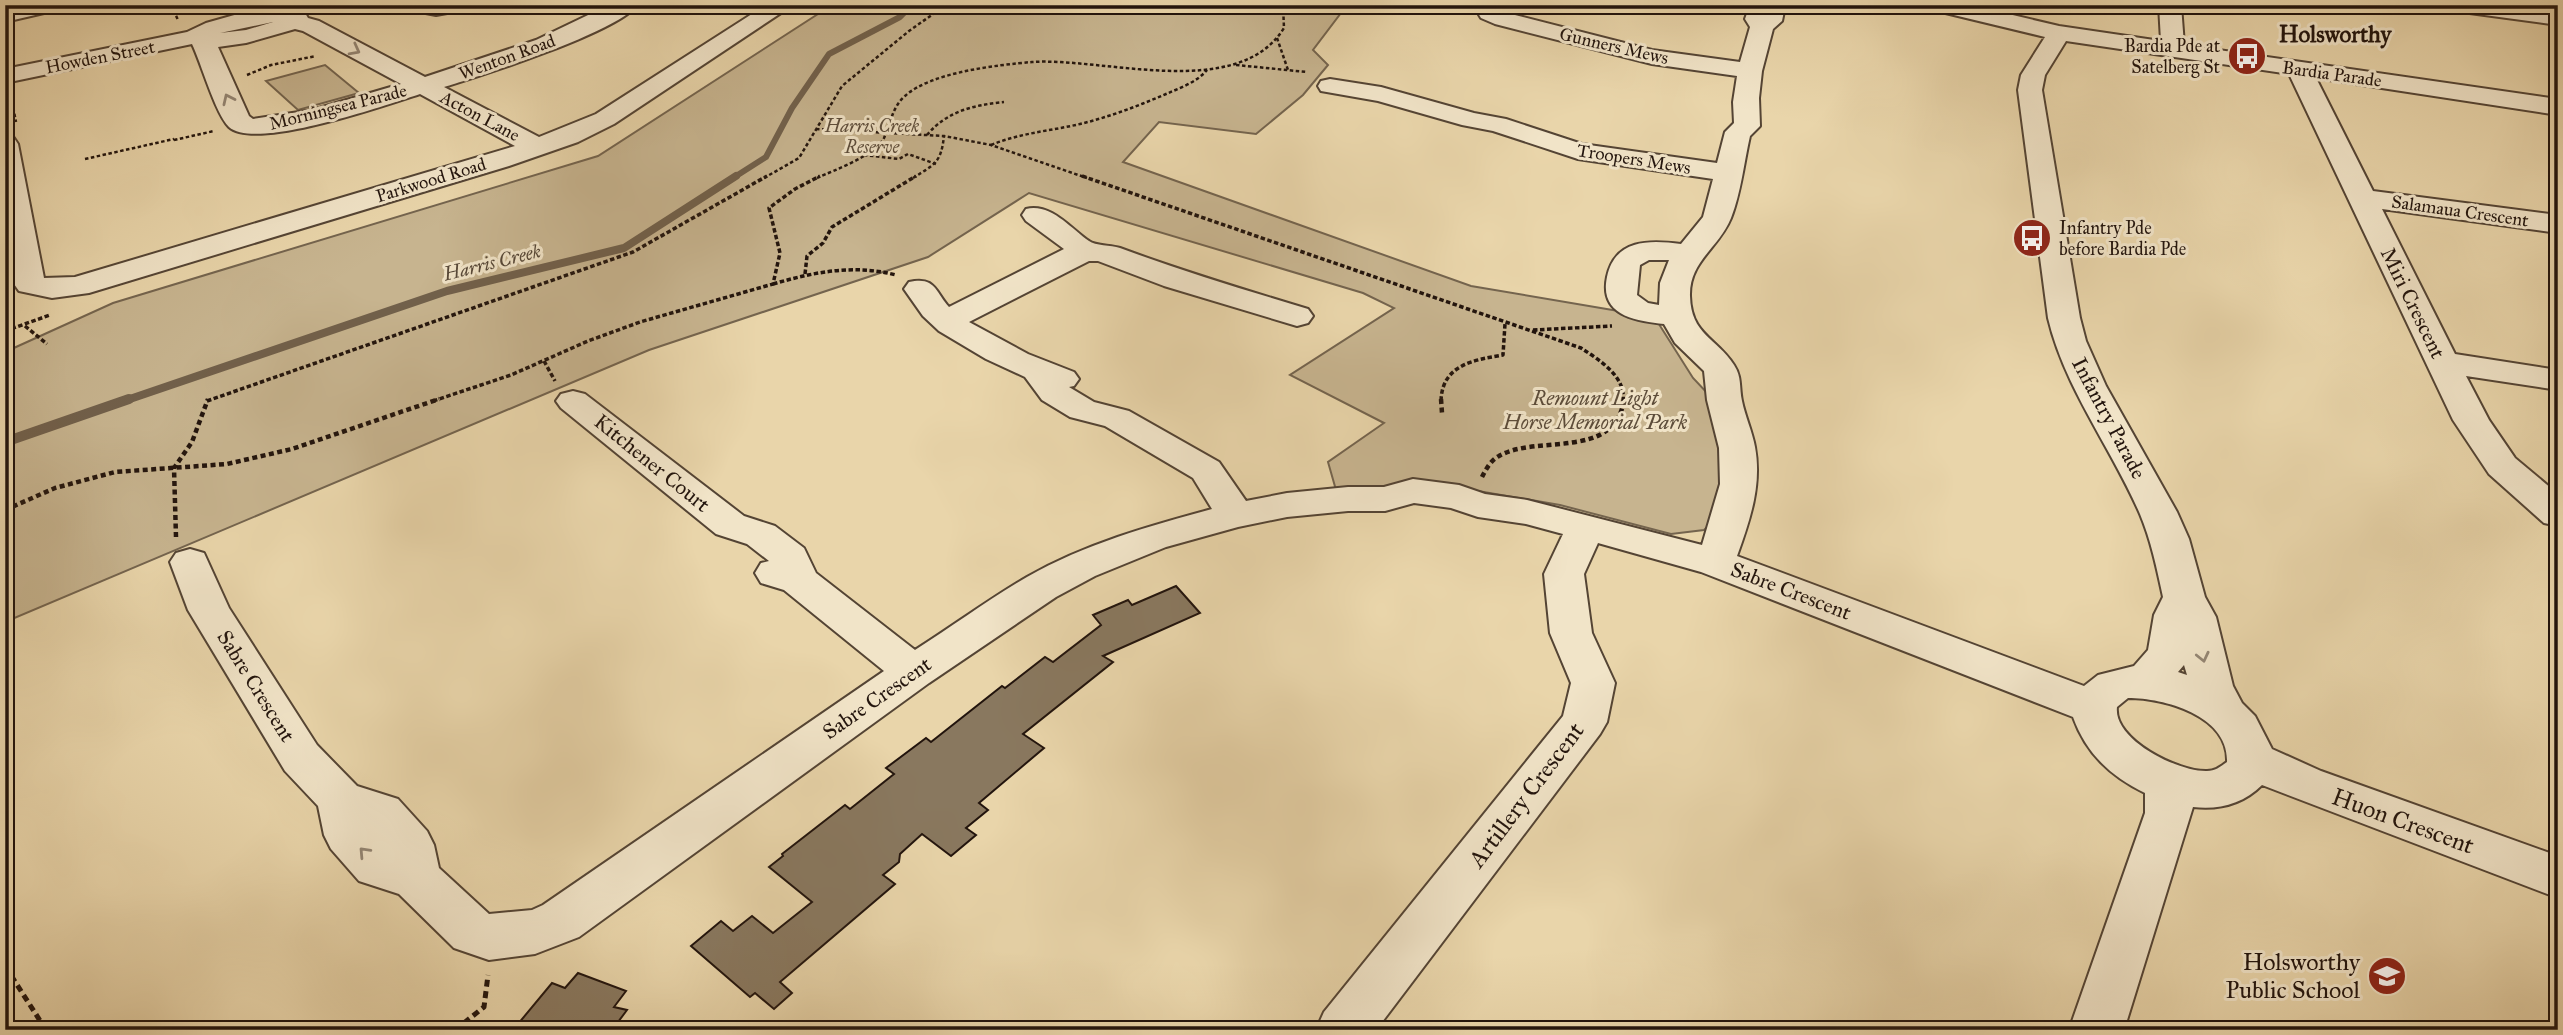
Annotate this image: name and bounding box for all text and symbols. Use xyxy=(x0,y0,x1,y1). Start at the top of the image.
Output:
district label: Holsworthy xyxy=(2279,20,2392,49)
street label: Gunners Mews xyxy=(1557,23,1671,69)
street label: Wenton Road xyxy=(456,29,558,85)
street label: Howden Street xyxy=(43,35,157,78)
place label: Bardia Pde at Satelberg St xyxy=(2124,35,2221,79)
bus stop icon: Bardia Pde at Satelberg St xyxy=(2226,35,2268,77)
one-way arrow xyxy=(348,42,361,56)
street label: Bardia Parade xyxy=(2281,56,2383,92)
street label: Morningsea Parade xyxy=(267,79,409,136)
street label: Acton Lane xyxy=(436,85,524,146)
one-way arrow xyxy=(223,94,237,107)
park label: Harris Creek Reserve xyxy=(824,115,919,158)
street label: Troopers Mews xyxy=(1576,139,1692,179)
street label: Parkwood Road xyxy=(373,153,489,207)
street label: Salamaua Crescent xyxy=(2390,190,2531,232)
bus stop icon: Infantry Pde before Bardia Pde xyxy=(2011,217,2053,259)
place label: Infantry Pde before Bardia Pde xyxy=(2059,217,2186,260)
water label: Harris Creek xyxy=(440,239,544,286)
street label: Miri Crescent xyxy=(2375,243,2451,363)
street label: Infantry Parade xyxy=(2066,353,2152,483)
park label: Remount Light Horse Memorial Park xyxy=(1502,385,1688,435)
street label: Kitchener Court xyxy=(589,408,716,518)
street label: Sabre Crescent xyxy=(1727,556,1855,626)
street label: Sabre Crescent xyxy=(211,625,301,747)
street label: Sabre Crescent xyxy=(818,651,937,745)
one-way arrow xyxy=(2195,651,2209,663)
street label: Artillery Crescent xyxy=(1461,716,1591,874)
street label: Huon Crescent xyxy=(2328,781,2479,861)
one-way arrow xyxy=(360,847,372,860)
place label: Holsworthy Public School xyxy=(2226,947,2361,1005)
school or university icon: Holsworthy Public School xyxy=(2366,955,2408,997)

